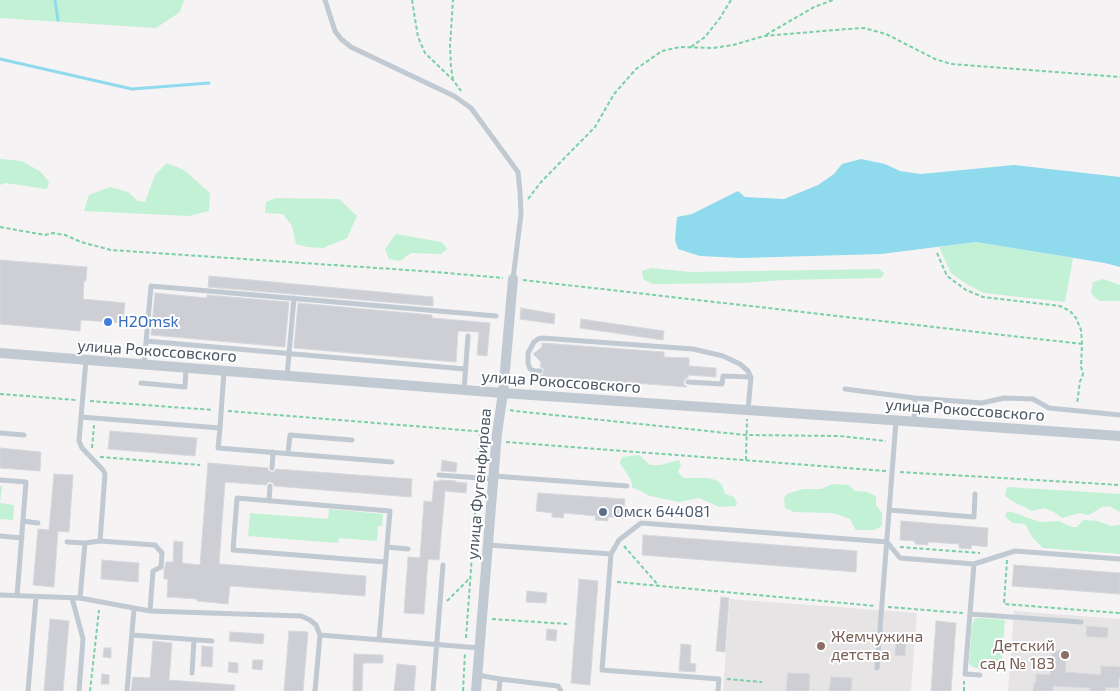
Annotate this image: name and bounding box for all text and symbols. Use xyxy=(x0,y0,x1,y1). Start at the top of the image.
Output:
place label: H2Omsk xyxy=(118,312,179,332)
marker: H2Omsk xyxy=(102,316,114,328)
street label: улица Рокоссовского xyxy=(77,336,237,366)
street label: улица Рокоссовского xyxy=(481,367,641,397)
street label: улица Рокоссовского xyxy=(885,395,1045,425)
street label: улица Фугенфирова xyxy=(463,407,495,561)
place label: Омск 644081 xyxy=(613,502,710,522)
marker: Омск 644081 xyxy=(597,506,609,518)
place label: Жемчужина детства xyxy=(831,627,923,665)
place label: Детский сад № 183 xyxy=(980,636,1055,674)
marker: Жемчужина детства xyxy=(815,640,827,652)
marker: Детский сад № 183 xyxy=(1059,649,1071,661)

